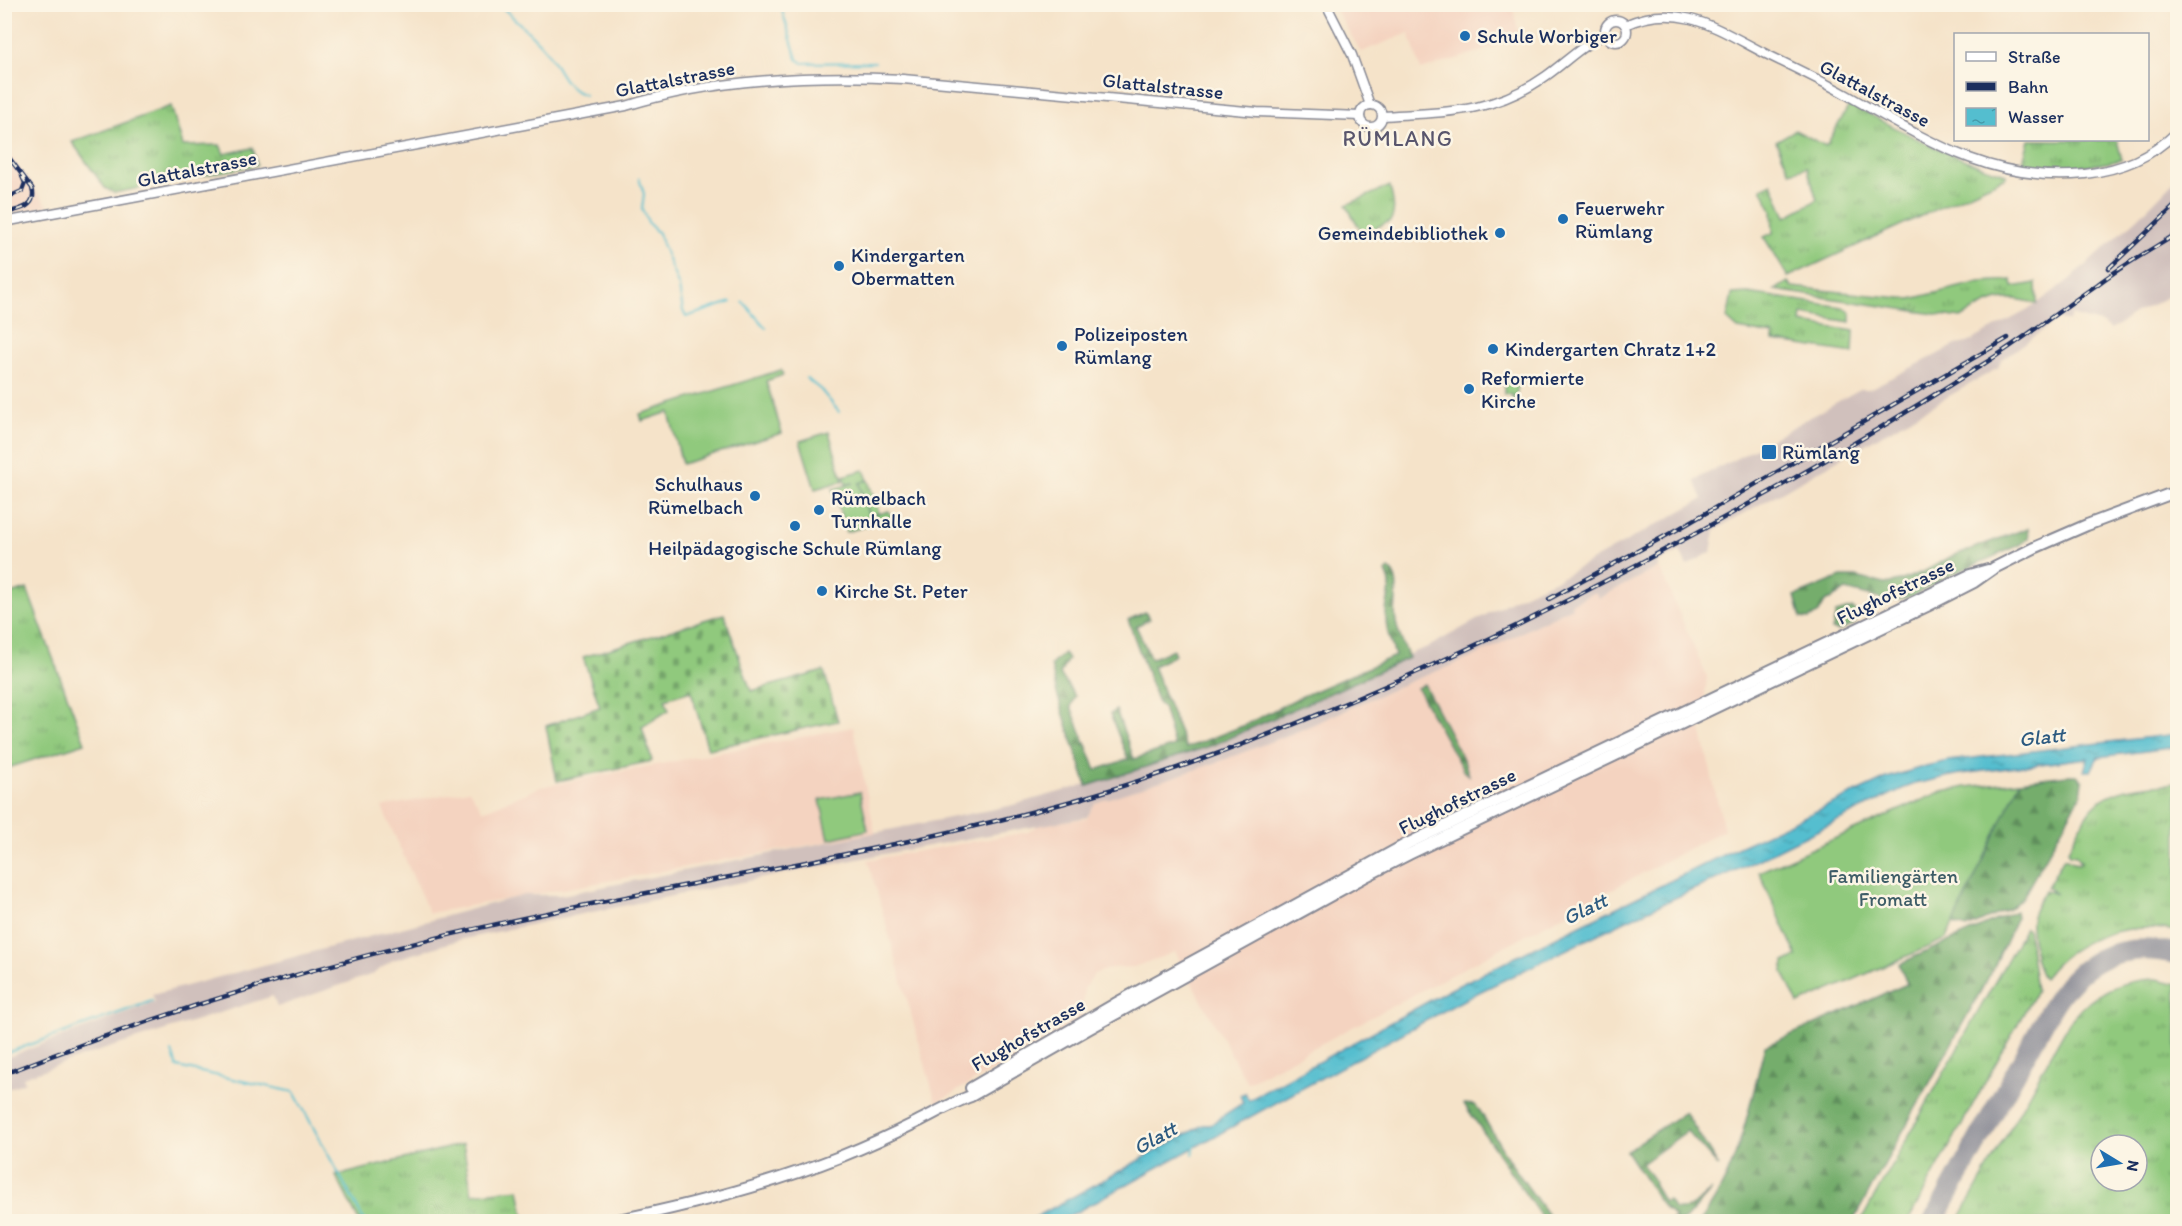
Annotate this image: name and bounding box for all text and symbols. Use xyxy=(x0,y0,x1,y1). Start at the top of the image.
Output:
place label: Schule Worbiger xyxy=(1477,24,1617,48)
marker: Schule Worbiger xyxy=(1458,29,1472,43)
legend xyxy=(1954,33,2149,141)
text: Straße xyxy=(2008,46,2061,68)
street label: Glattalstrasse xyxy=(1816,54,1934,132)
street label: Glattalstrasse xyxy=(613,56,737,102)
street label: Glattalstrasse xyxy=(1101,68,1225,104)
text: Bahn xyxy=(2008,76,2049,98)
text: Wasser xyxy=(2008,106,2065,128)
district label: RÜMLANG xyxy=(1343,125,1453,152)
street label: Glattalstrasse xyxy=(135,146,259,192)
place label: Feuerwehr Rümlang xyxy=(1575,196,1664,243)
marker: Feuerwehr Rümlang xyxy=(1556,212,1570,226)
place label: Gemeindebibliothek xyxy=(1318,221,1489,245)
marker: Gemeindebibliothek xyxy=(1493,226,1507,240)
place label: Kindergarten Obermatten xyxy=(851,243,965,290)
marker: Kindergarten Obermatten xyxy=(832,259,846,273)
place label: Polizeiposten Rümlang xyxy=(1074,322,1188,369)
place label: Kindergarten Chratz 1+2 xyxy=(1505,337,1716,361)
marker: Polizeiposten Rümlang xyxy=(1055,339,1069,353)
marker: Kindergarten Chratz 1+2 xyxy=(1486,342,1500,356)
place label: Reformierte Kirche xyxy=(1481,366,1584,413)
marker: Reformierte Kirche xyxy=(1462,382,1476,396)
place label: Rümlang xyxy=(1782,440,1860,464)
marker: Rümlang xyxy=(1760,443,1778,461)
place label: Schulhaus Rümelbach xyxy=(648,472,743,519)
place label: Rümelbach Turnhalle xyxy=(831,486,926,533)
marker: Schulhaus Rümelbach xyxy=(748,489,762,503)
marker: Rümelbach Turnhalle xyxy=(812,503,826,517)
marker: Heilpädagogische Schule Rümlang xyxy=(788,519,802,533)
place label: Heilpädagogische Schule Rümlang xyxy=(648,536,942,560)
street label: Flughofstrasse xyxy=(1832,552,1958,630)
place label: Kirche St. Peter xyxy=(834,579,968,603)
marker: Kirche St. Peter xyxy=(815,584,829,598)
water label: Glatt xyxy=(2017,721,2068,752)
street label: Flughofstrasse xyxy=(1394,762,1520,840)
park label: Familiengärten Fromatt xyxy=(1828,864,1958,911)
water label: Glatt xyxy=(1558,886,1613,930)
street label: Flughofstrasse xyxy=(967,992,1089,1076)
water label: Glatt xyxy=(1128,1114,1183,1160)
north arrow xyxy=(2089,1133,2149,1193)
text: N xyxy=(2123,1159,2144,1173)

